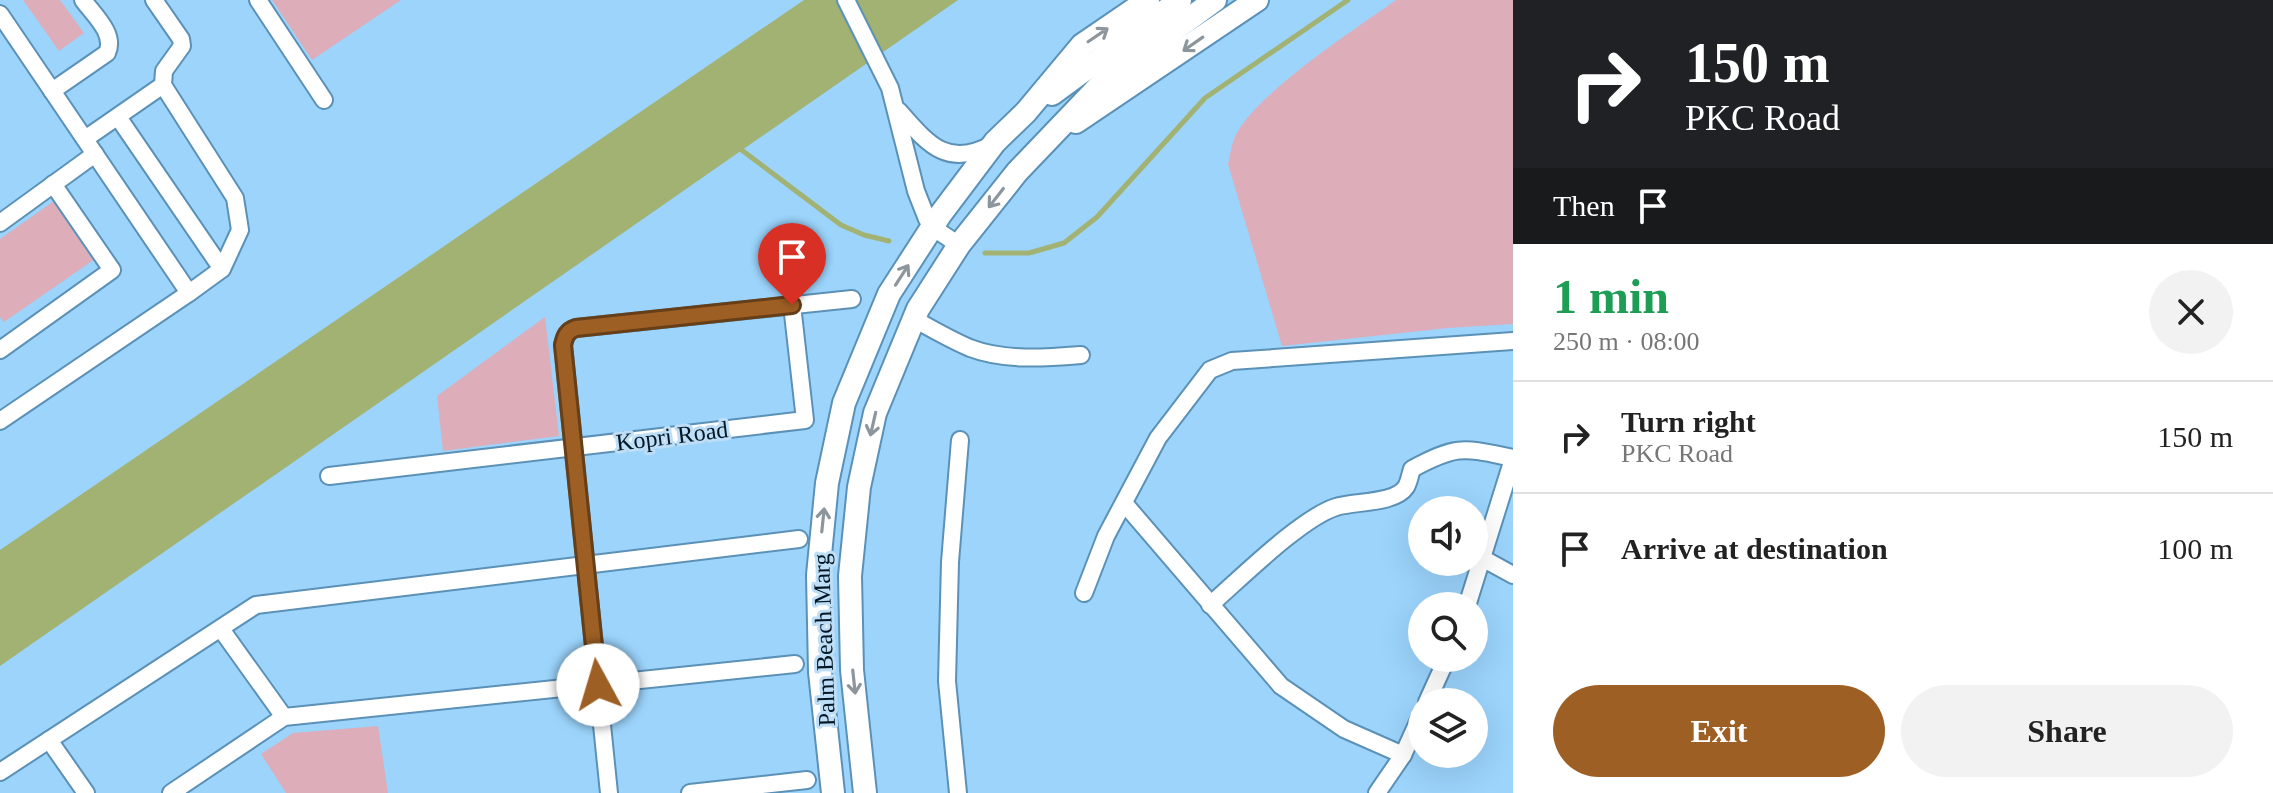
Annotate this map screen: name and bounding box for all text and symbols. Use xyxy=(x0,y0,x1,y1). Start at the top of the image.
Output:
one-way arrow xyxy=(1086,26,1108,43)
icon: right xyxy=(1553,32,1657,136)
text: 150 m xyxy=(1685,32,1830,94)
one-way arrow xyxy=(1183,36,1205,52)
text: PKC Road xyxy=(1685,98,1840,138)
icon: arrive xyxy=(1631,184,1675,228)
one-way arrow xyxy=(988,187,1005,208)
text: Then xyxy=(1553,189,1615,222)
pin xyxy=(758,223,826,305)
icon: arrive xyxy=(770,235,814,279)
one-way arrow xyxy=(893,264,910,286)
text: 1 min xyxy=(1553,270,1669,323)
button: close xyxy=(2149,270,2233,354)
text: 250 m · 08:00 xyxy=(1553,327,1700,356)
text: Turn right xyxy=(1621,405,1756,438)
one-way arrow xyxy=(865,411,880,436)
icon: right xyxy=(1553,415,1597,459)
street label: Kopri Road xyxy=(615,416,729,456)
text: 150 m xyxy=(2157,420,2233,453)
text: PKC Road xyxy=(1621,439,1733,468)
map controls xyxy=(1408,496,1488,768)
button: sound xyxy=(1408,496,1488,576)
one-way arrow xyxy=(816,507,831,534)
icon: arrive xyxy=(1553,527,1597,571)
text: Arrive at destination xyxy=(1621,532,1888,565)
text: 100 m xyxy=(2157,532,2233,565)
street label: Palm Beach Marg xyxy=(808,553,840,727)
button: search xyxy=(1408,592,1488,672)
position arrow xyxy=(556,643,640,727)
one-way arrow xyxy=(846,668,861,695)
button: Exit xyxy=(1553,685,1885,777)
button: Share xyxy=(1901,685,2233,777)
button: layers xyxy=(1408,688,1488,768)

